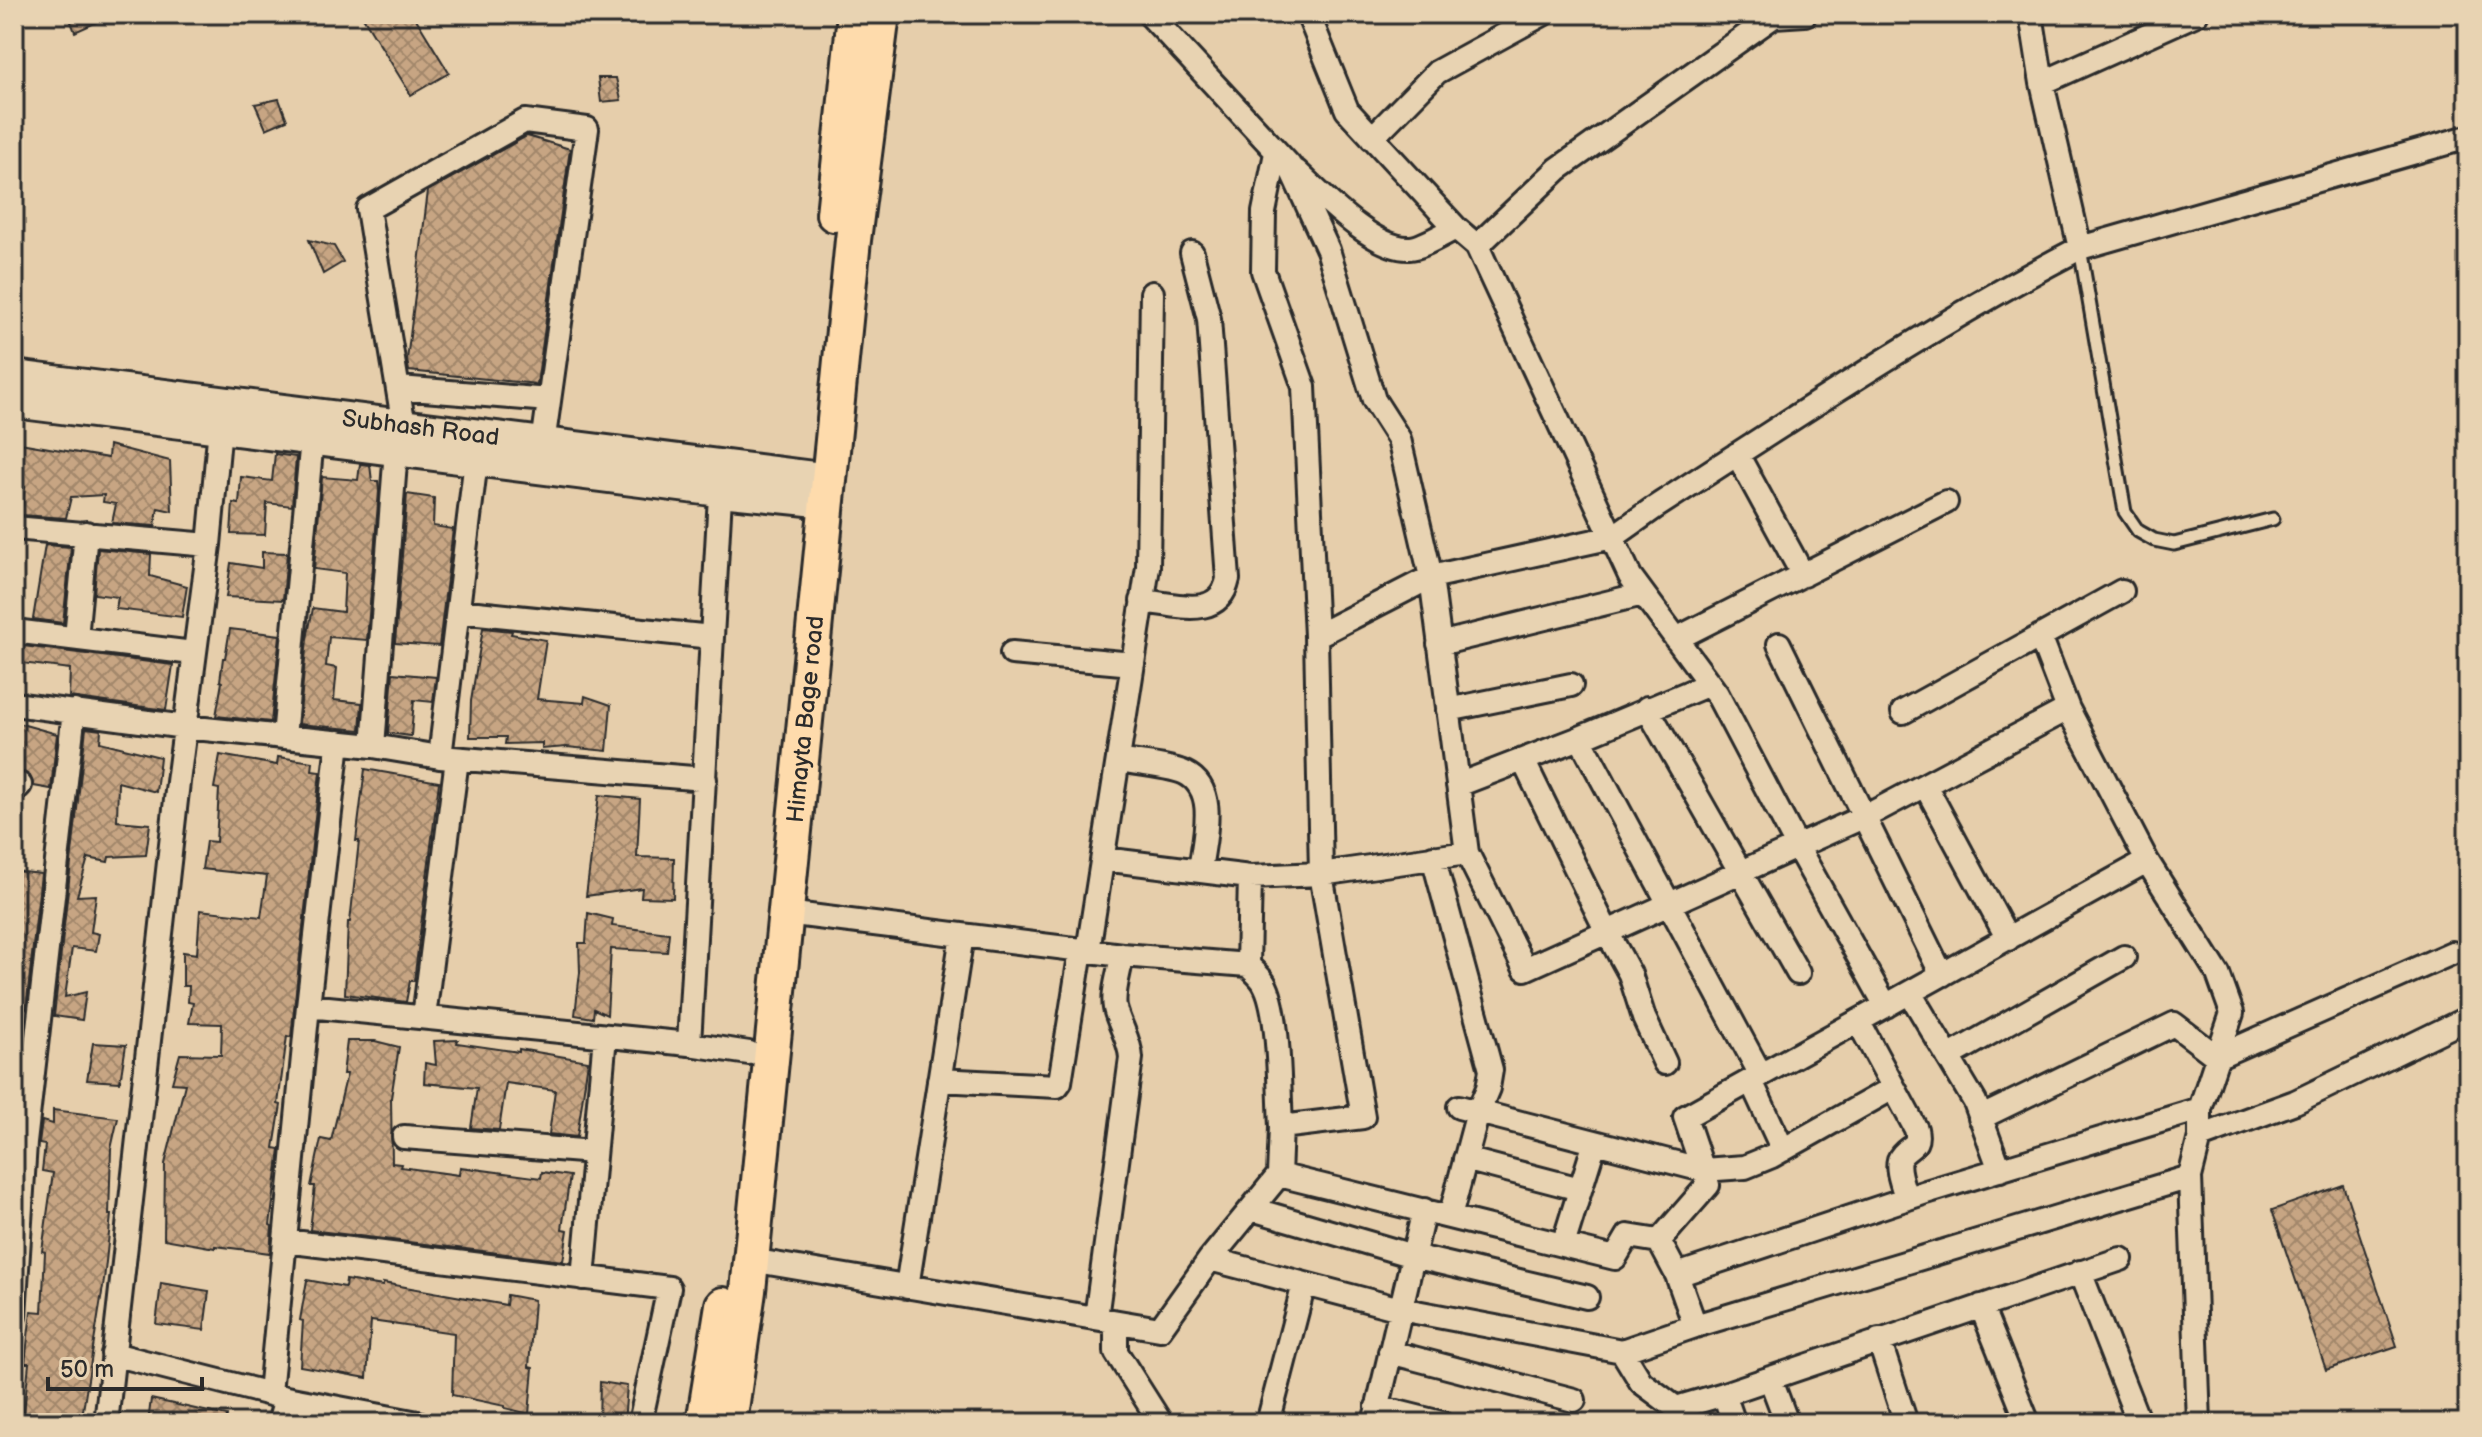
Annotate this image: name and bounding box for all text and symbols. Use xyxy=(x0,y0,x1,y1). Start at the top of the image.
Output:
street label: Subhash Road xyxy=(341,403,501,452)
street label: Himayta Bage road xyxy=(780,614,830,824)
scale bar xyxy=(48,1341,202,1391)
text: 50 m xyxy=(60,1355,114,1384)

